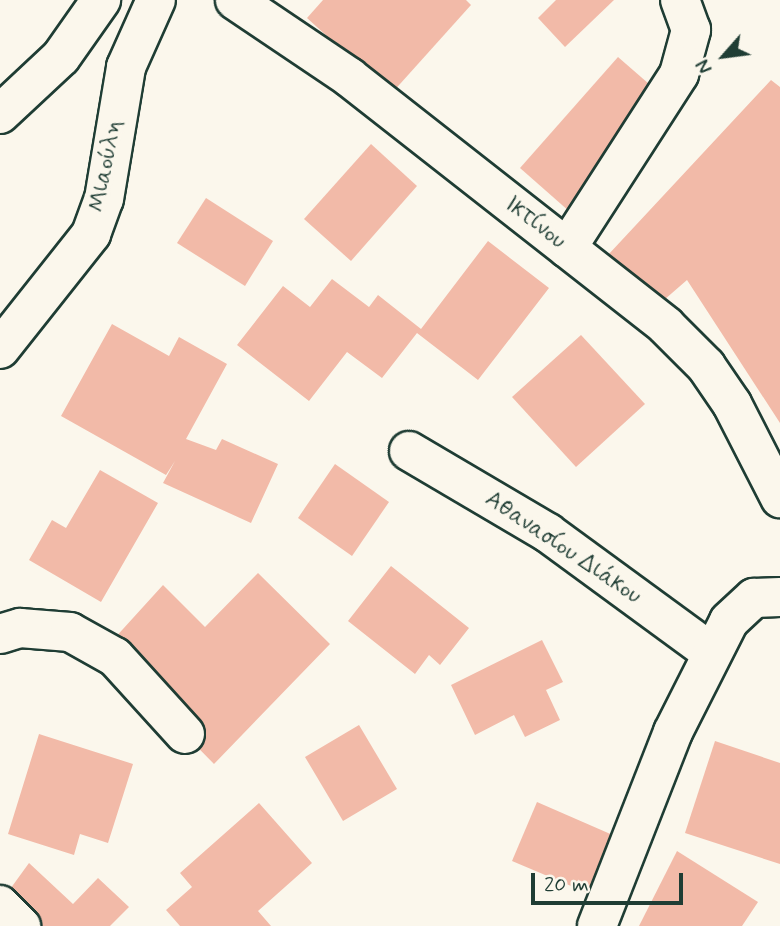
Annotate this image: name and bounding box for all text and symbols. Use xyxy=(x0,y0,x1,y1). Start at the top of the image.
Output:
north arrow xyxy=(689,21,759,91)
text: N xyxy=(691,55,719,78)
street label: Μιαούλη xyxy=(84,117,128,215)
street label: Ικτίνου xyxy=(499,191,571,255)
street label: Αθανασίου Διάκου xyxy=(480,486,646,610)
scale bar xyxy=(535,860,687,904)
text: 20 m xyxy=(544,871,589,899)

